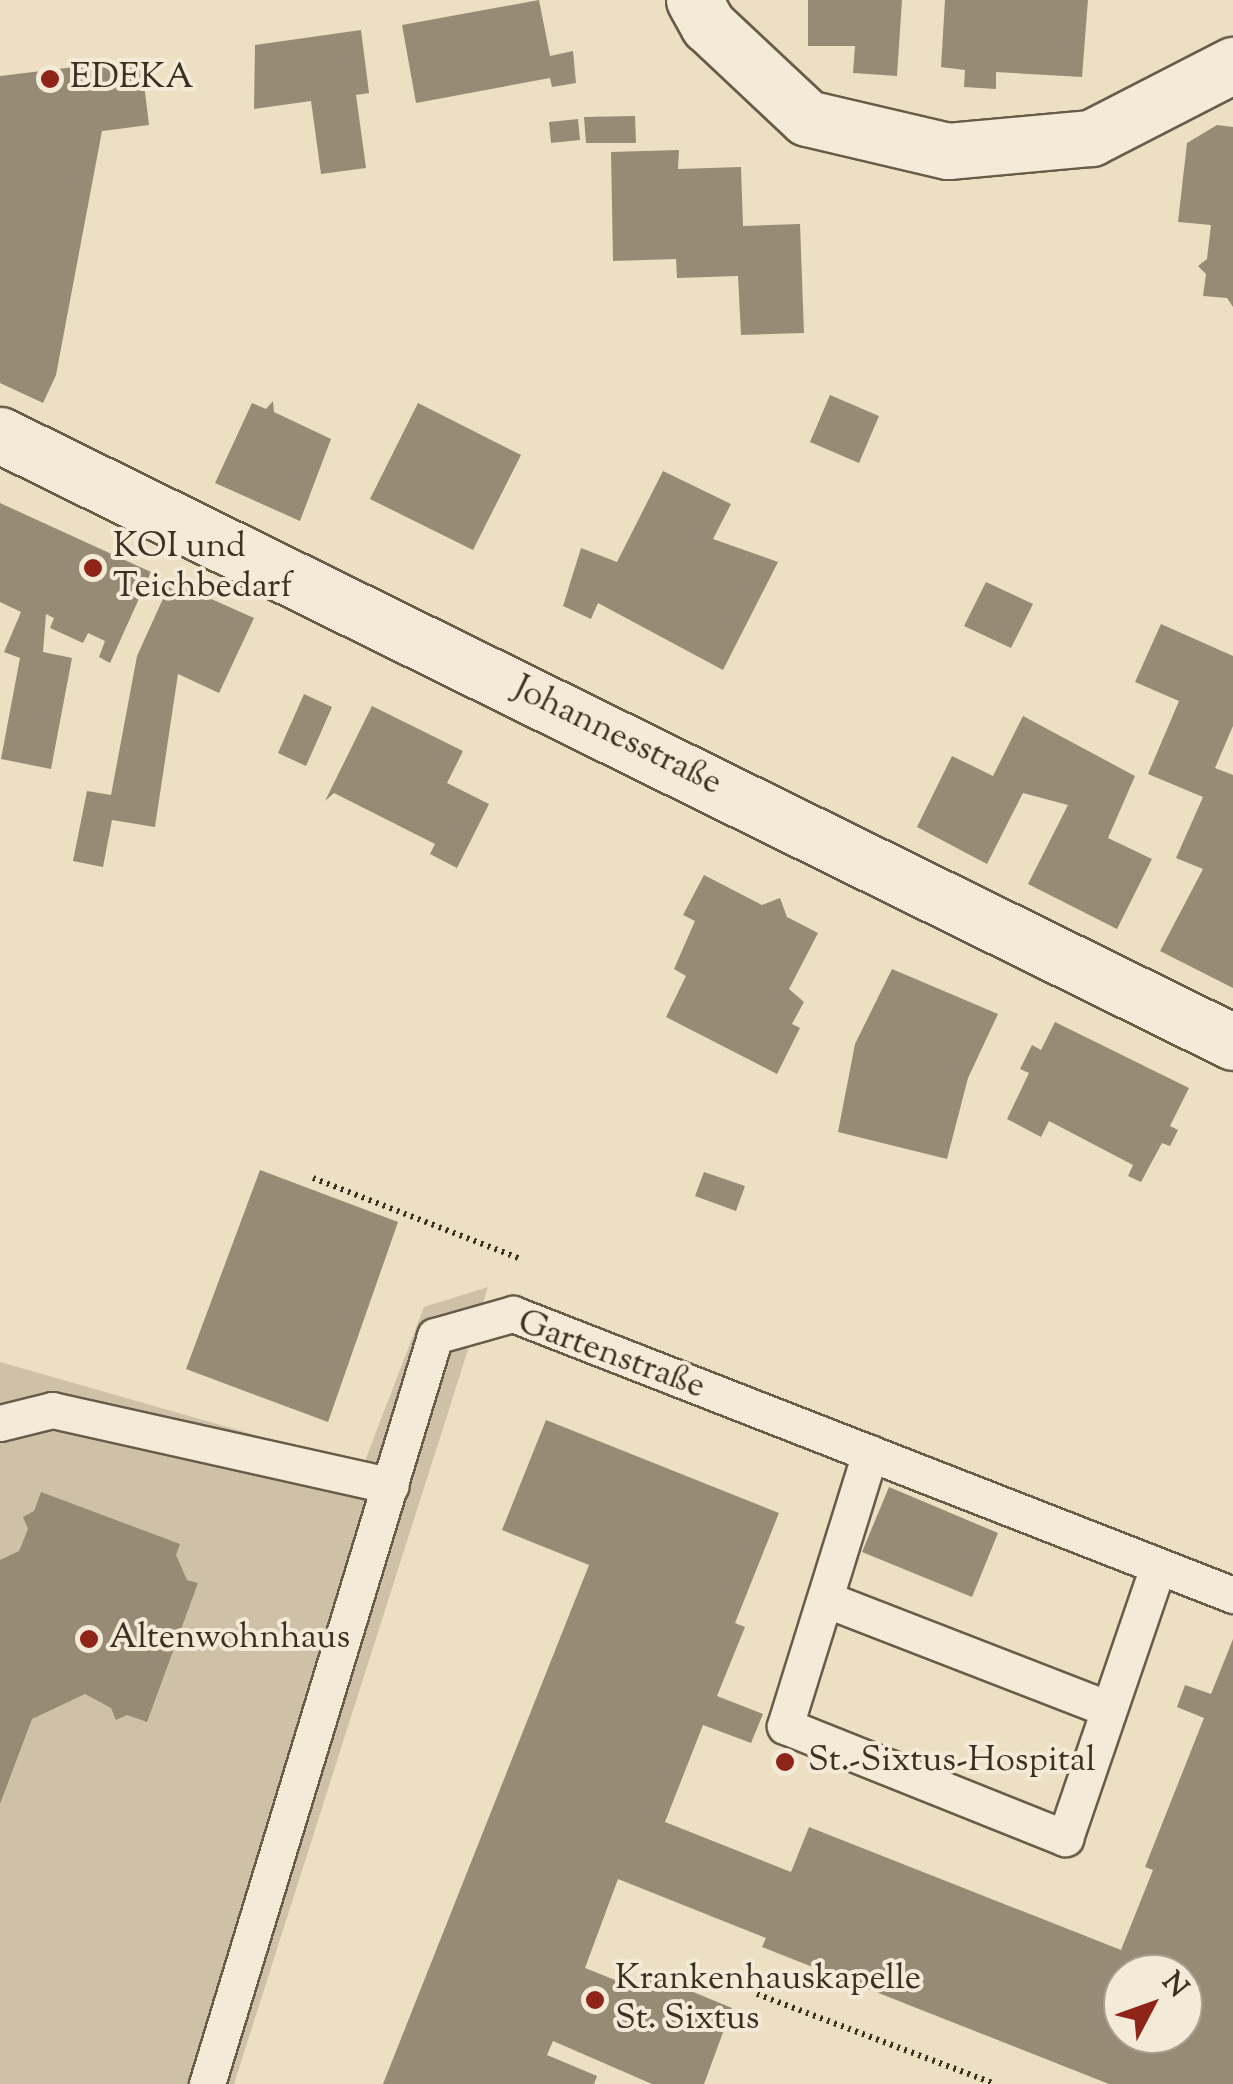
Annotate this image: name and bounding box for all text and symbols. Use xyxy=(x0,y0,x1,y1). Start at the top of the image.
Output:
place label: EDEKA xyxy=(70,58,194,100)
marker: EDEKA xyxy=(39,68,61,90)
place label: KOI und Teichbedarf xyxy=(113,527,293,609)
marker: KOI und Teichbedarf xyxy=(82,557,104,579)
street label: Johannesstraße xyxy=(506,668,728,806)
street label: Gartenstraße xyxy=(512,1303,710,1409)
place label: Altenwohnhaus xyxy=(109,1618,350,1660)
marker: Altenwohnhaus xyxy=(78,1628,100,1650)
place label: St.-Sixtus-Hospital xyxy=(808,1741,1096,1783)
marker: St.-Sixtus-Hospital xyxy=(772,1749,798,1775)
north arrow xyxy=(1103,1954,1203,2054)
place label: Krankenhauskapelle St. Sixtus xyxy=(615,1959,921,2041)
text: N xyxy=(1152,1964,1197,2007)
marker: Krankenhauskapelle St. Sixtus xyxy=(584,1989,606,2011)

